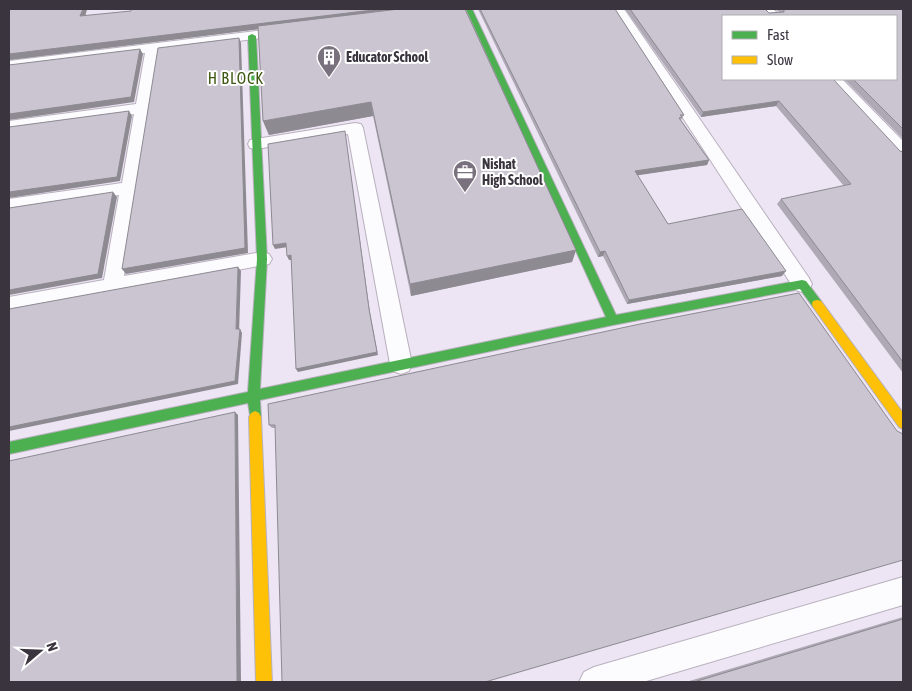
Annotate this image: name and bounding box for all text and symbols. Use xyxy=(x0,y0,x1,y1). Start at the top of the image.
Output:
legend xyxy=(722,15,897,80)
text: Fast xyxy=(767,26,789,43)
building icon: Educator School xyxy=(316,44,342,78)
place label: Educator School xyxy=(346,49,429,65)
text: Slow xyxy=(767,51,793,68)
district label: H BLOCK xyxy=(208,69,264,87)
place label: Nishat High School xyxy=(482,156,543,188)
office icon: Nishat High School xyxy=(452,159,478,193)
north arrow xyxy=(15,626,65,676)
text: N xyxy=(43,640,61,653)

